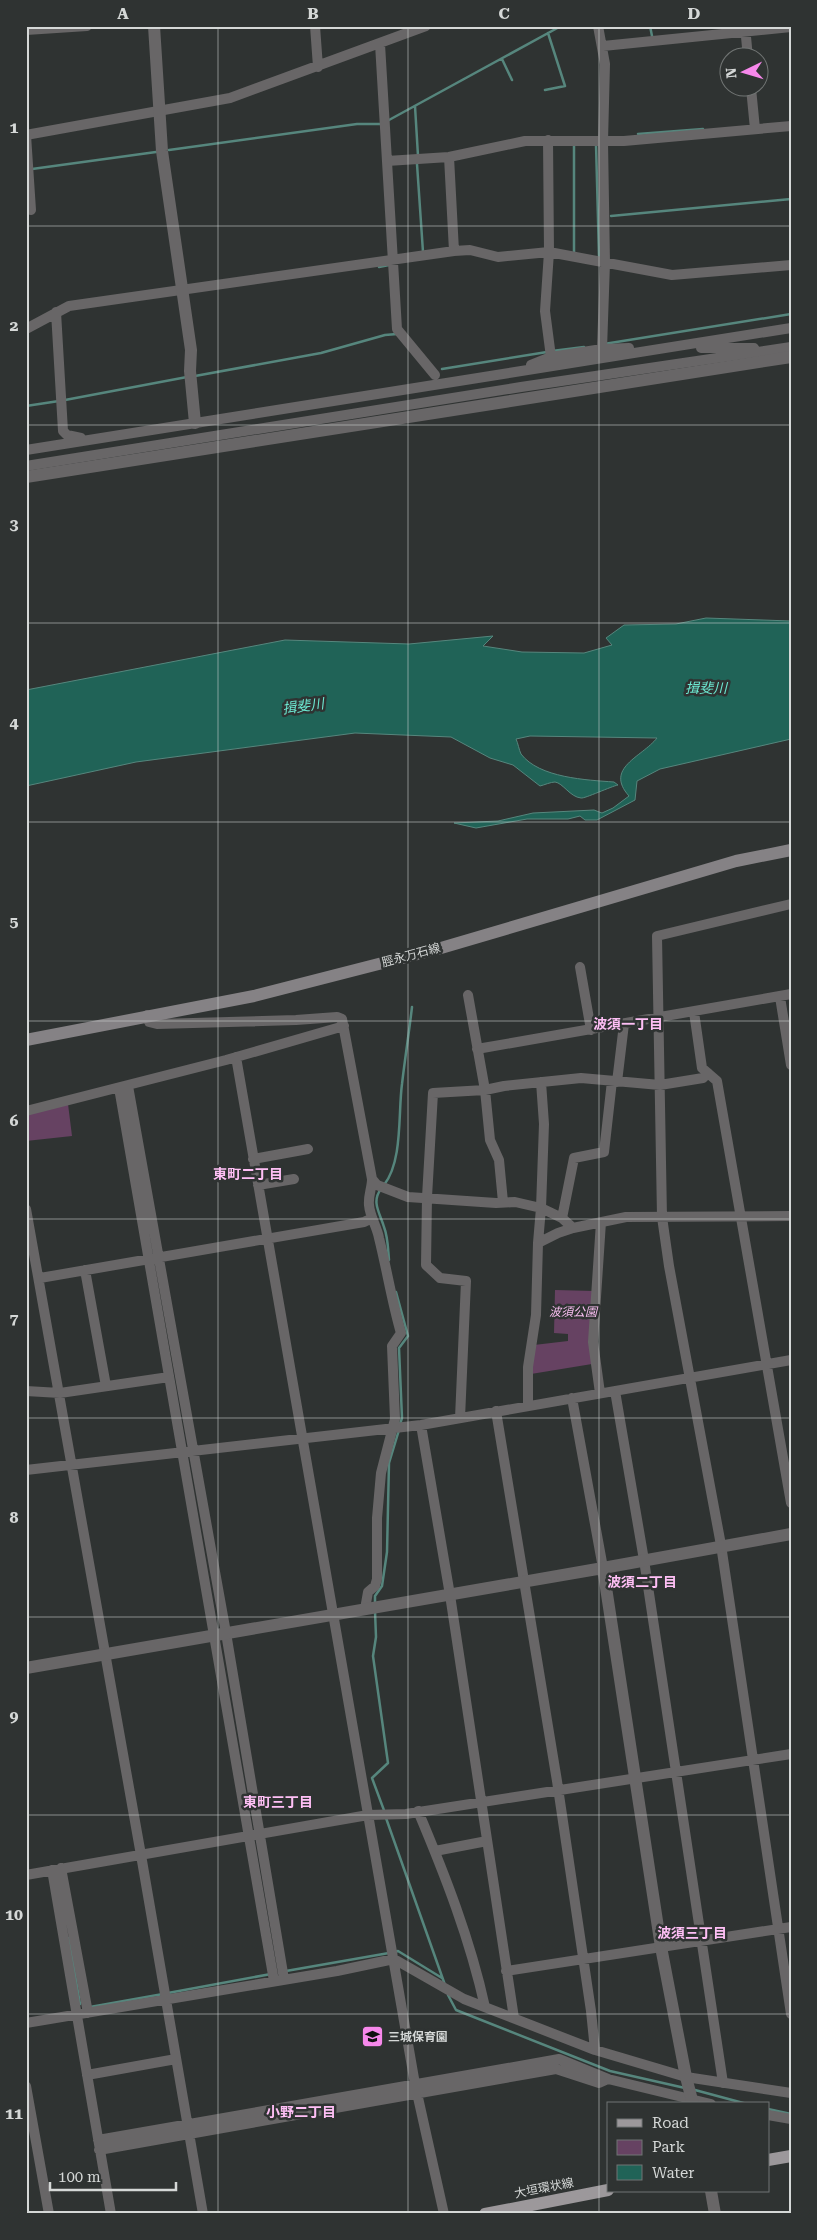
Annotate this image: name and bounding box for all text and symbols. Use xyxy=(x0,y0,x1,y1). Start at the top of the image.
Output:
text: A xyxy=(117,4,129,23)
text: B xyxy=(307,4,319,23)
text: C xyxy=(498,4,510,23)
text: D xyxy=(688,4,701,23)
north arrow xyxy=(720,48,770,98)
text: N xyxy=(723,67,739,79)
text: 1 xyxy=(10,118,19,137)
text: 2 xyxy=(10,316,19,335)
text: 3 xyxy=(10,515,19,534)
water label: 揖斐川 xyxy=(685,680,729,696)
water label: 揖斐川 xyxy=(281,695,327,717)
text: 4 xyxy=(10,713,19,732)
text: 5 xyxy=(10,912,19,931)
street label: 脛永万石線 xyxy=(380,940,442,970)
district label: 波須一丁目 xyxy=(593,1016,663,1032)
text: 6 xyxy=(10,1111,19,1130)
district label: 東町二丁目 xyxy=(213,1166,283,1182)
park label: 波須公園 xyxy=(549,1305,599,1319)
text: 7 xyxy=(10,1309,19,1328)
text: 8 xyxy=(10,1508,19,1527)
district label: 波須二丁目 xyxy=(607,1574,677,1590)
text: 9 xyxy=(10,1707,19,1726)
district label: 東町三丁目 xyxy=(243,1794,313,1810)
text: 10 xyxy=(5,1905,23,1924)
district label: 波須三丁目 xyxy=(657,1925,727,1941)
school or university icon: 三城保育園 xyxy=(360,2025,384,2049)
place label: 三城保育園 xyxy=(388,2030,448,2044)
legend xyxy=(607,2102,770,2192)
text: 11 xyxy=(5,2104,23,2123)
district label: 小野二丁目 xyxy=(266,2104,336,2120)
text: Road xyxy=(652,2114,689,2132)
text: Park xyxy=(652,2138,686,2156)
scale bar xyxy=(50,2160,176,2192)
text: Water xyxy=(652,2164,694,2182)
text: 100 m xyxy=(58,2168,101,2186)
street label: 大垣環状線 xyxy=(513,2175,575,2201)

